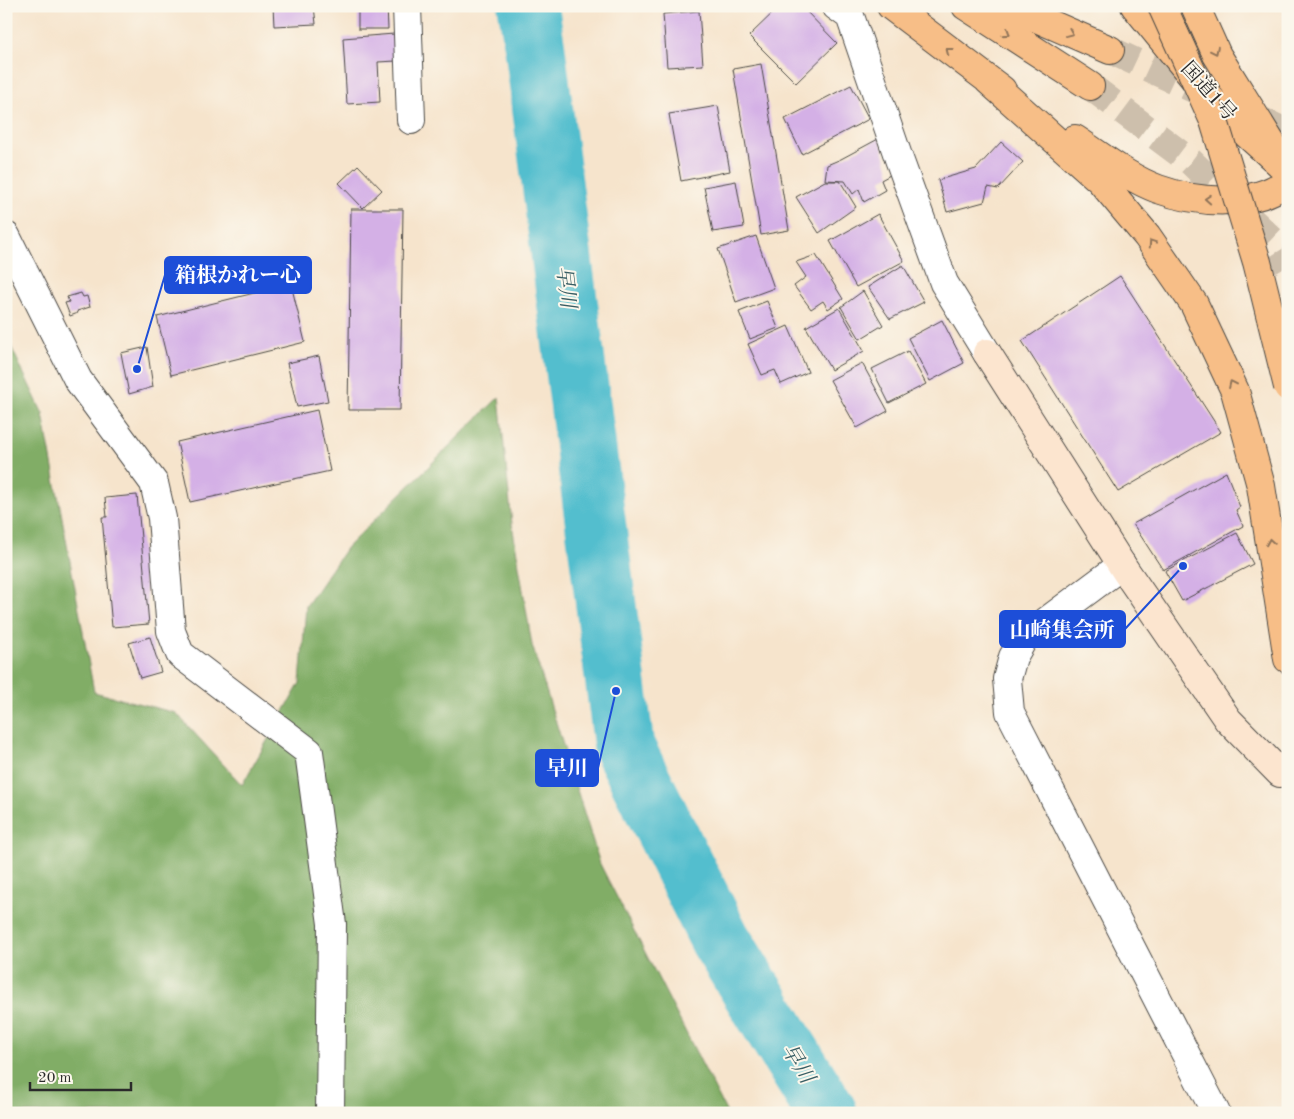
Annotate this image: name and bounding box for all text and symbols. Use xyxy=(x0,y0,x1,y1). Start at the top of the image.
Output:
one-way arrow xyxy=(1001,26,1010,36)
one-way arrow xyxy=(1065,26,1074,37)
one-way arrow xyxy=(1209,46,1220,55)
one-way arrow xyxy=(946,48,955,56)
street label: 国道1号 xyxy=(1177,57,1241,125)
one-way arrow xyxy=(1204,193,1212,204)
one-way arrow xyxy=(1149,239,1158,249)
callout: 箱根かれー心 xyxy=(165,257,311,293)
text: 箱根かれー心 xyxy=(175,263,301,287)
water label: 早川 xyxy=(552,265,579,311)
one-way arrow xyxy=(1227,380,1238,389)
one-way arrow xyxy=(1265,537,1275,546)
callout: 山崎集会所 xyxy=(1000,611,1125,647)
text: 山崎集会所 xyxy=(1010,618,1115,642)
callout: 早川 xyxy=(536,750,598,786)
text: 早川 xyxy=(546,757,588,780)
water label: 早川 xyxy=(777,1040,819,1089)
scale bar xyxy=(30,1059,131,1091)
text: 20 m xyxy=(38,1071,72,1086)

